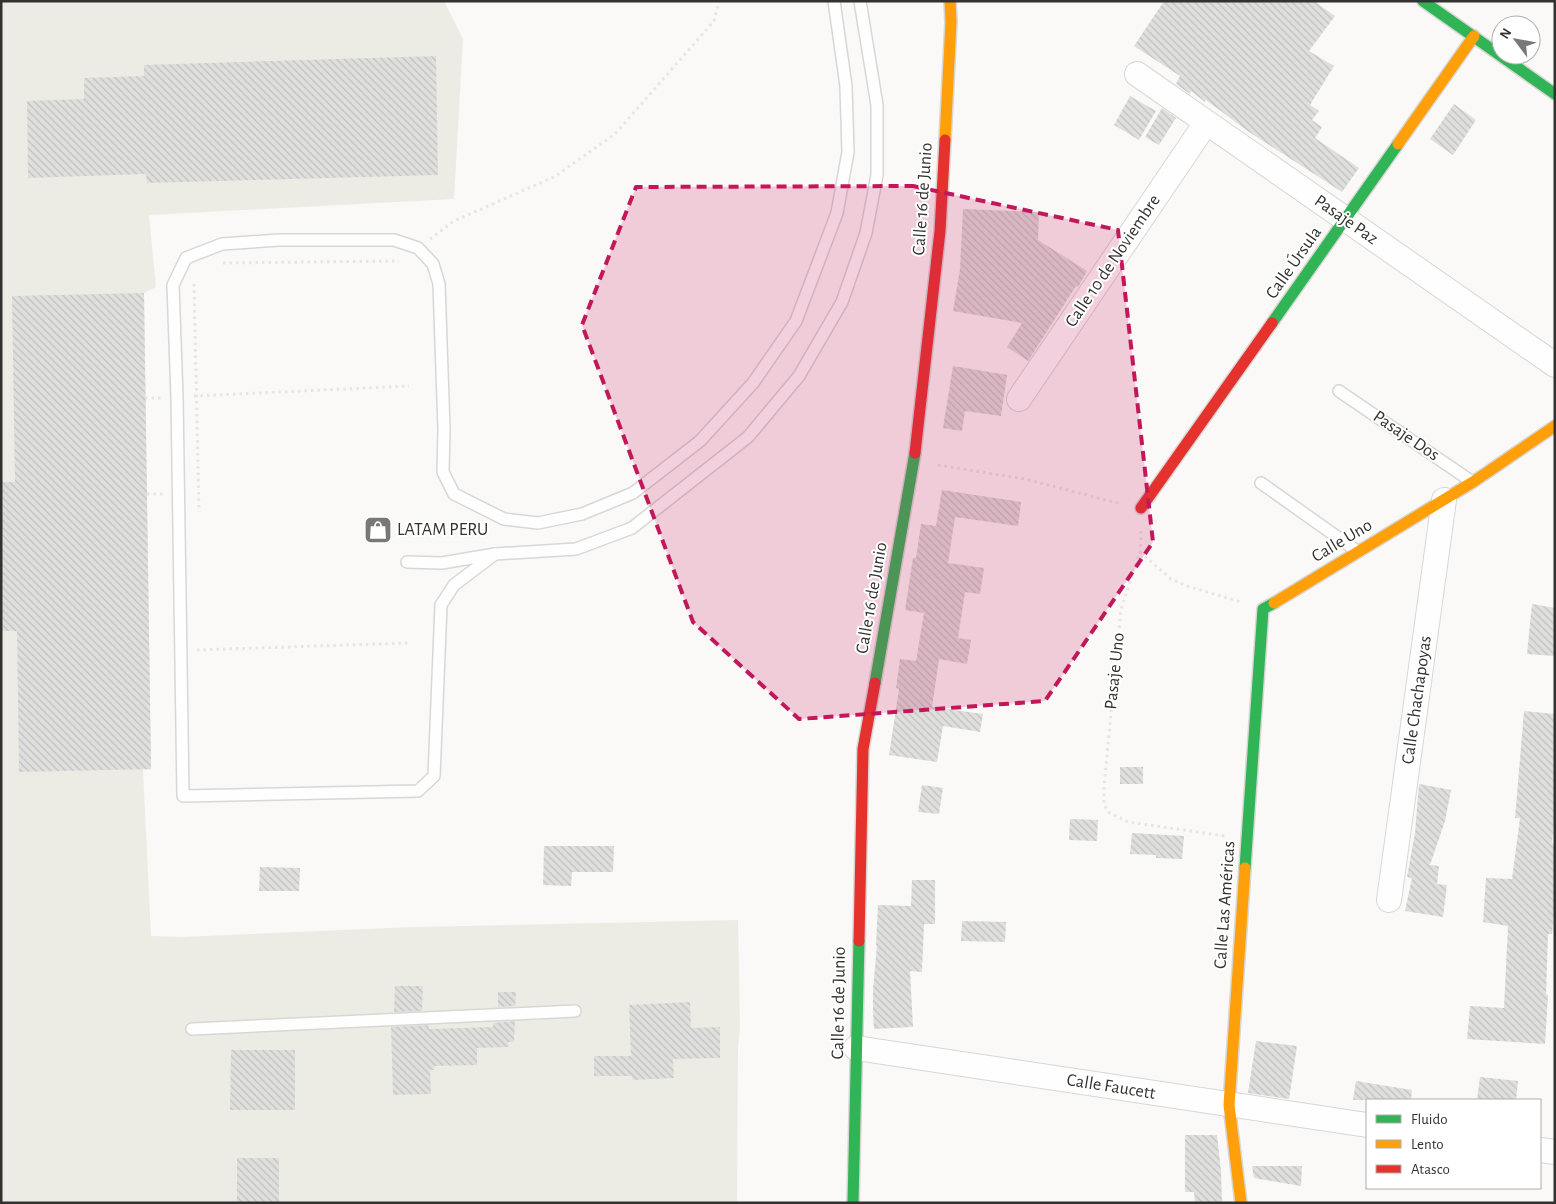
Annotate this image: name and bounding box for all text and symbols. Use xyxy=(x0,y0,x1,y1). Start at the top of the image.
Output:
north arrow xyxy=(1491,15,1541,65)
text: N xyxy=(1497,26,1514,41)
street label: Calle 16 de Junio xyxy=(910,142,936,256)
street label: Calle 10 de Noviembre xyxy=(1062,192,1164,330)
street label: Pasaje Paz xyxy=(1311,192,1381,248)
street label: Calle Úrsula xyxy=(1260,222,1325,302)
street label: Pasaje Dos xyxy=(1370,407,1442,465)
shop icon: LATAM PERU xyxy=(363,515,393,545)
street label: Calle Uno xyxy=(1309,516,1375,566)
place label: LATAM PERU xyxy=(397,521,488,539)
street label: Calle 16 de Junio xyxy=(853,541,891,655)
street label: Pasaje Uno xyxy=(1102,631,1128,710)
street label: Calle Chachapoyas xyxy=(1399,635,1435,765)
street label: Calle Las Américas xyxy=(1212,840,1238,970)
street label: Calle 16 de Junio xyxy=(829,946,849,1060)
street label: Calle Faucett xyxy=(1065,1071,1157,1103)
legend xyxy=(1366,1099,1541,1189)
text: Fluido xyxy=(1411,1112,1448,1127)
text: Lento xyxy=(1411,1137,1444,1152)
text: Atasco xyxy=(1411,1162,1450,1177)

